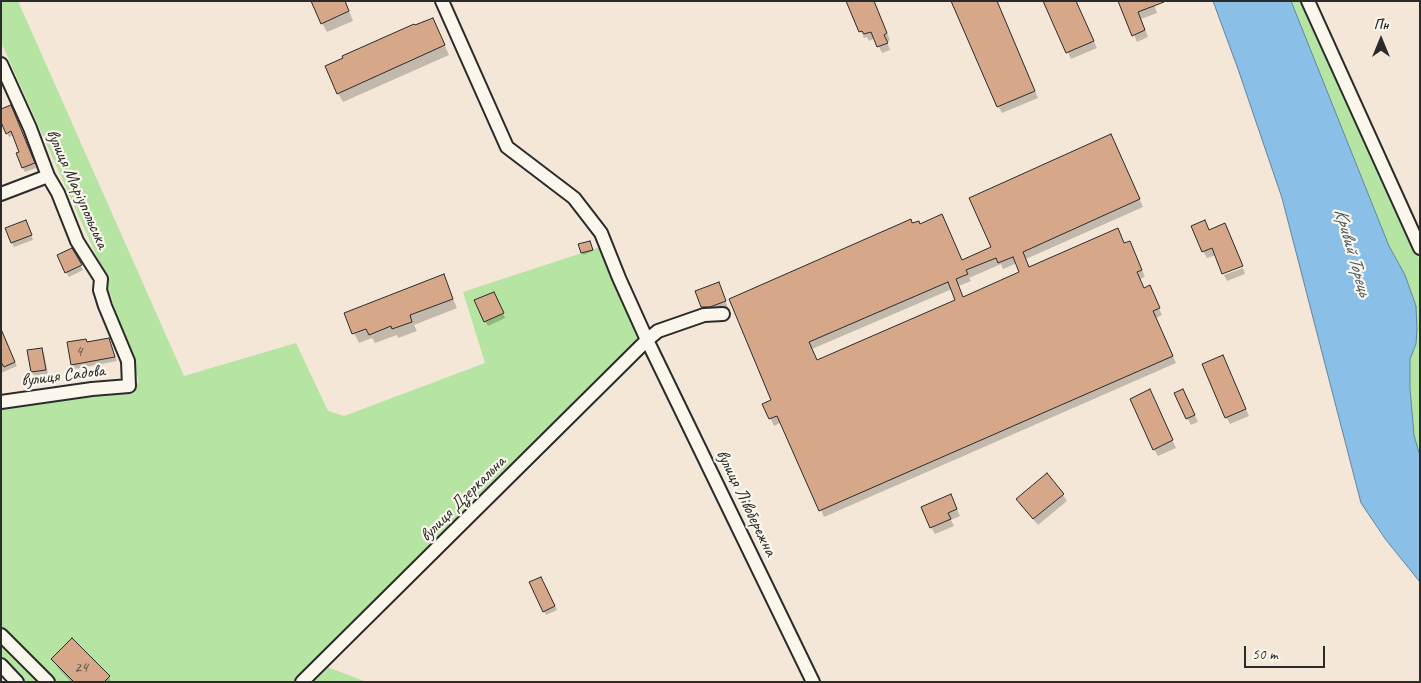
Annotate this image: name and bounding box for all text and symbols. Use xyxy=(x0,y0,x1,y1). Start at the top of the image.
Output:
north arrow xyxy=(1356,15,1406,65)
text: Пн xyxy=(1374,16,1388,33)
street label: вулиця Маріупольська xyxy=(41,126,113,252)
water label: Кривий Торець xyxy=(1329,206,1375,298)
house number: 4 xyxy=(76,343,82,361)
street label: вулиця Садова xyxy=(20,360,106,392)
street label: вулиця Лівобережна xyxy=(711,446,781,560)
street label: вулиця Дзеркальна xyxy=(415,451,511,547)
scale bar xyxy=(1246,636,1327,668)
text: 50 m xyxy=(1252,645,1278,664)
house number: 24 xyxy=(74,659,88,677)

